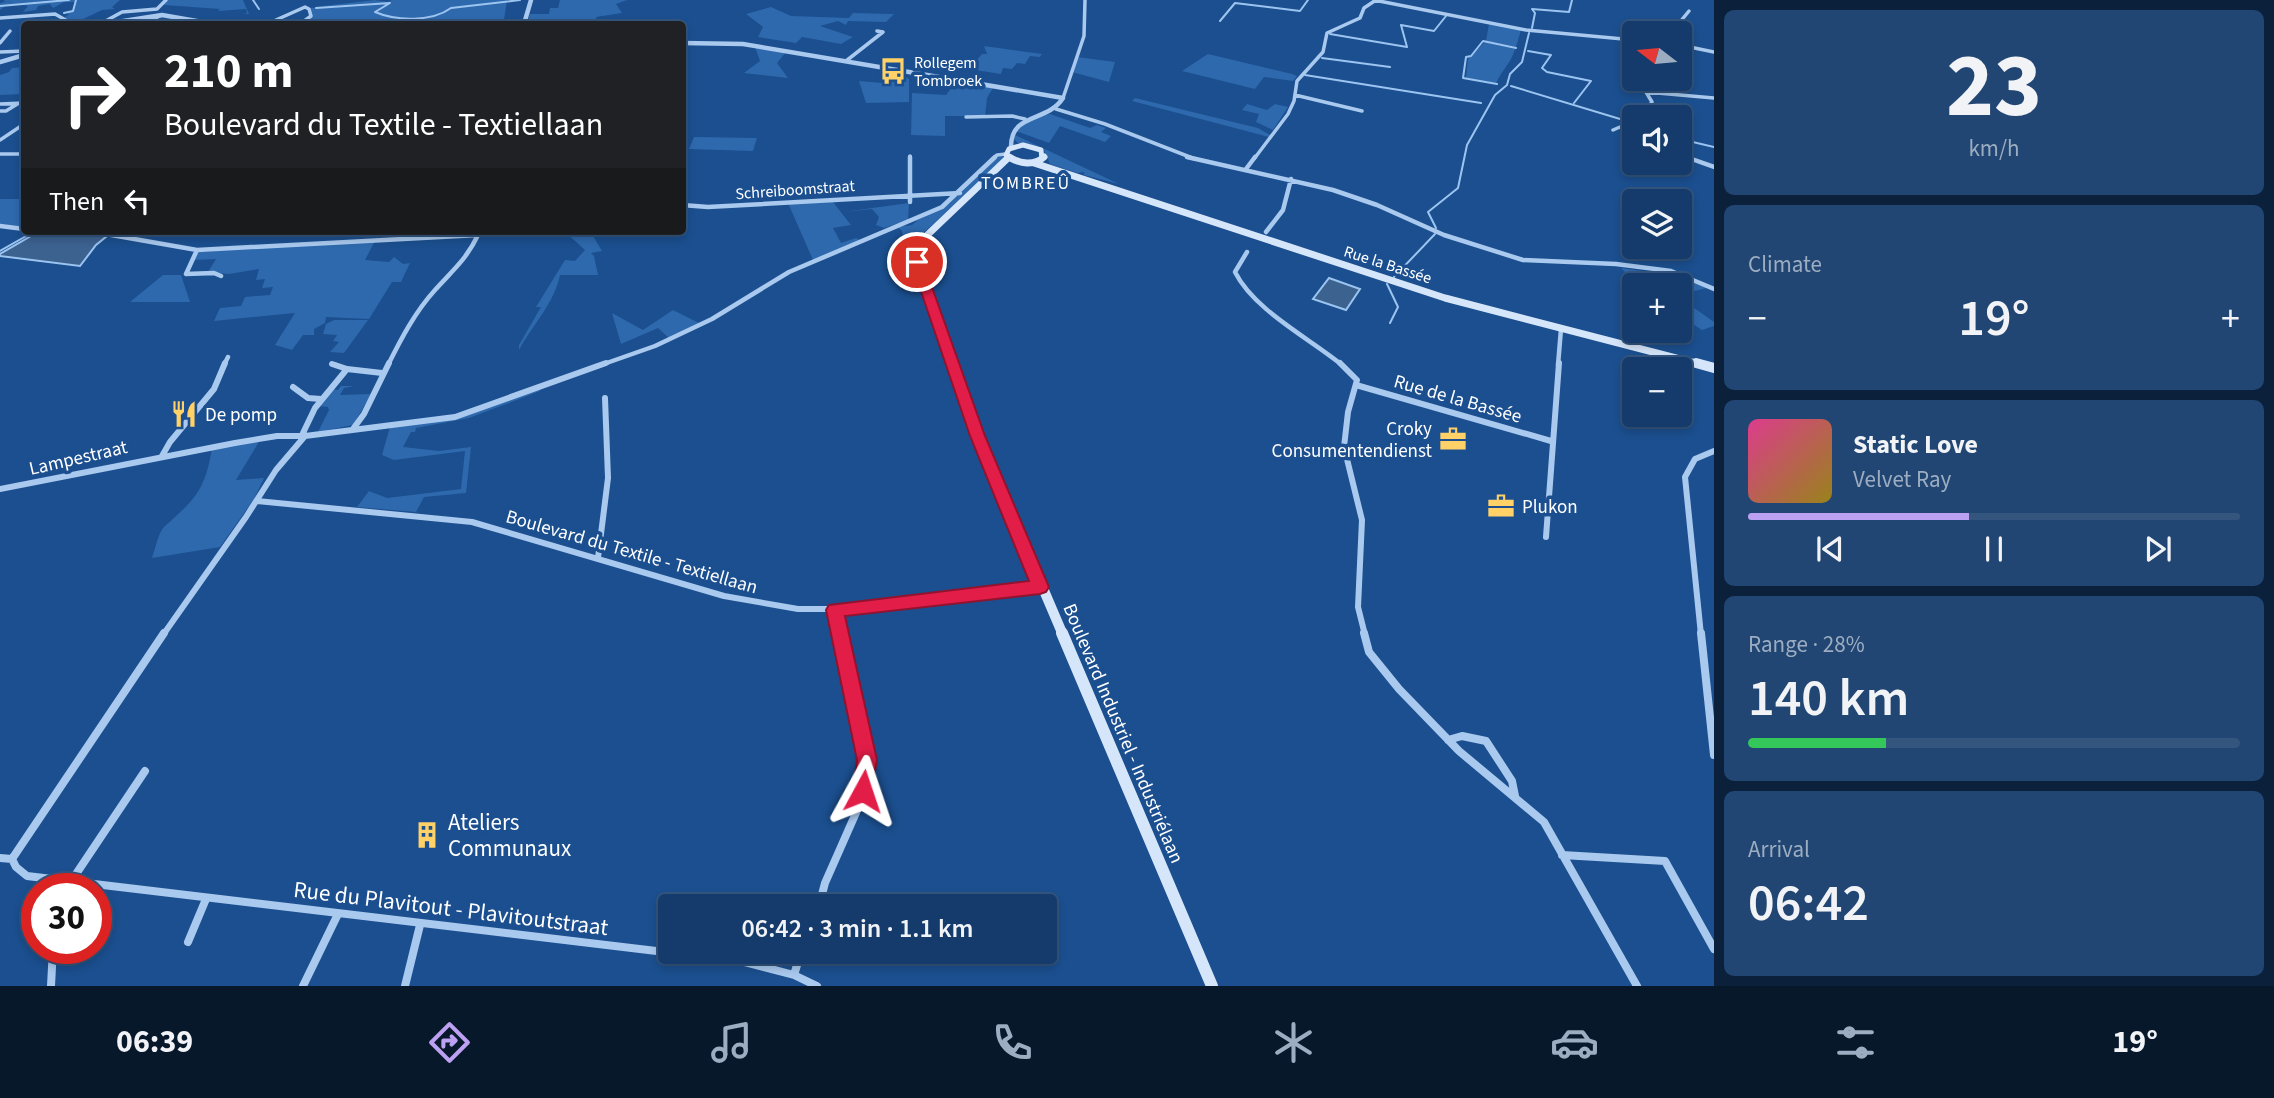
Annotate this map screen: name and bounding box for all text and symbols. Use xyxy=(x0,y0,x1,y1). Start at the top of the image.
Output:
north arrow xyxy=(1622,21,1692,91)
map controls xyxy=(1622,21,1692,427)
text: 23 xyxy=(1946,22,2042,151)
text: 210 m xyxy=(164,37,293,107)
icon: right xyxy=(49,49,140,140)
place label: Rollegem Tombroek xyxy=(914,52,982,92)
bus stop icon: Rollegem Tombroek xyxy=(878,56,908,86)
text: Boulevard du Textile - Textiellaan xyxy=(164,102,603,148)
button: sound xyxy=(1622,105,1692,175)
text: km/h xyxy=(1968,132,2020,165)
district label: TOMBREÛ xyxy=(981,171,1071,196)
street label: Schreiboomstraat xyxy=(735,175,856,205)
icon: left xyxy=(118,182,156,220)
text: Then xyxy=(49,183,104,220)
button: layers xyxy=(1622,189,1692,259)
pin xyxy=(887,232,947,292)
street label: Rue la Bassée xyxy=(1341,240,1434,289)
icon: arrive xyxy=(898,243,936,281)
text: Climate xyxy=(1748,248,1822,281)
button: + xyxy=(1622,273,1692,343)
text: 19° xyxy=(1958,282,2030,356)
text: − xyxy=(1748,292,1767,346)
text: + xyxy=(2221,292,2240,346)
button: − xyxy=(1622,357,1692,427)
street label: Rue de la Bassée xyxy=(1390,368,1525,431)
restaurant icon: De pomp xyxy=(169,399,199,429)
place label: De pomp xyxy=(205,402,277,429)
place label: Croky Consumentendienst xyxy=(1272,416,1433,465)
office icon: Croky Consumentendienst xyxy=(1438,424,1468,454)
text: Static Love xyxy=(1853,426,1978,463)
street label: Lampestraat xyxy=(27,434,131,483)
text: Velvet Ray xyxy=(1853,463,1951,496)
office icon: Plukon xyxy=(1486,491,1516,521)
place label: Plukon xyxy=(1522,494,1578,521)
street label: Boulevard du Textile - Textiellaan xyxy=(503,504,761,601)
icon: previous xyxy=(1811,530,1849,568)
icon: pause xyxy=(1975,530,2013,568)
icon: next xyxy=(2139,530,2177,568)
street label: Boulevard Industriel - Industriélaan xyxy=(1056,600,1190,868)
text: Range · 28% xyxy=(1748,628,1865,661)
text: 140 km xyxy=(1748,662,1909,736)
position arrow xyxy=(826,754,900,828)
place label: Ateliers Communaux xyxy=(448,806,571,865)
building icon: Ateliers Communaux xyxy=(412,820,442,850)
text: Arrival xyxy=(1748,833,1810,866)
text: 06:42 xyxy=(1748,867,1869,941)
speed limit sign: 30 xyxy=(21,873,112,964)
street label: Rue du Plavitout - Plavitoutstraat xyxy=(292,873,610,944)
text: 06:42 · 3 min · 1.1 km xyxy=(742,910,973,947)
icon: directions xyxy=(425,1018,474,1067)
icon: music xyxy=(707,1018,756,1067)
icon: phone xyxy=(988,1018,1037,1067)
icon: climate xyxy=(1269,1018,1318,1067)
icon: car xyxy=(1550,1018,1599,1067)
icon: filters xyxy=(1831,1018,1880,1067)
text: 06:39 xyxy=(116,1019,193,1065)
text: 19° xyxy=(2112,1019,2158,1065)

